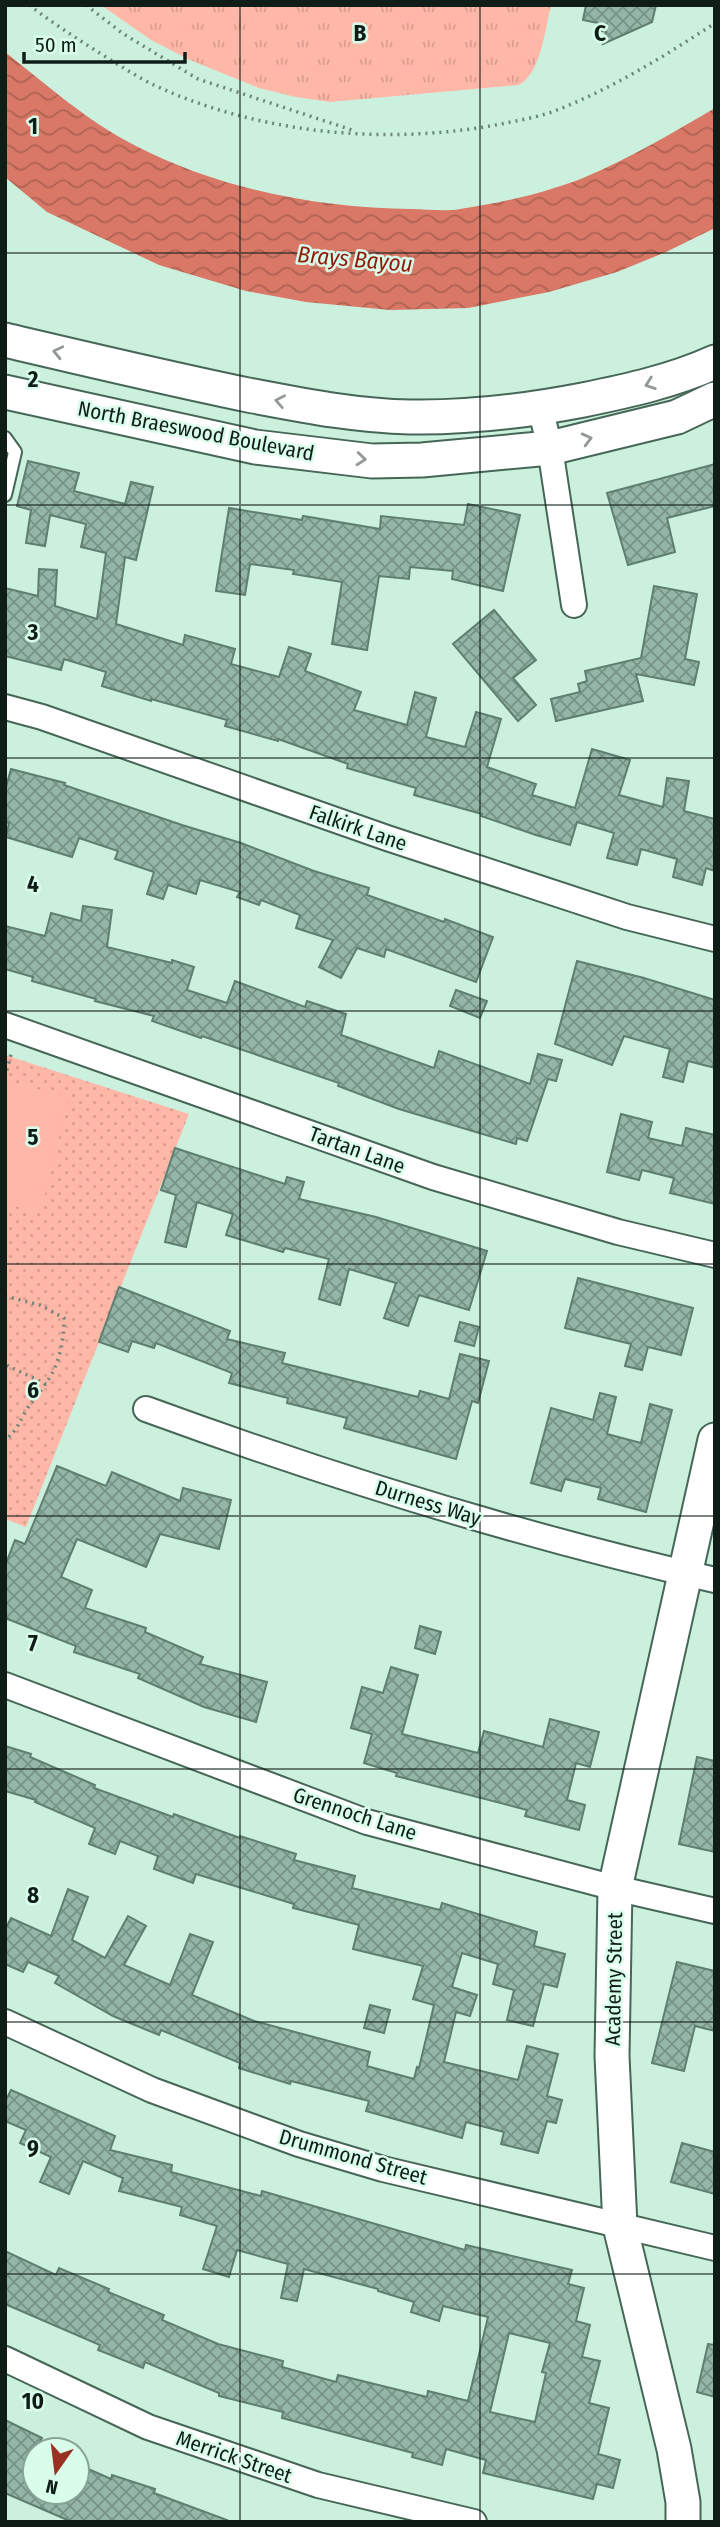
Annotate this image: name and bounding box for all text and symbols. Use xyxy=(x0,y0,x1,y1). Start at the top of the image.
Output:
text: B xyxy=(354,19,367,47)
text: C xyxy=(594,19,606,47)
scale bar xyxy=(24,21,186,65)
text: 50 m xyxy=(35,32,77,58)
text: 1 xyxy=(28,112,38,140)
water label: Brays Bayou xyxy=(296,240,414,278)
one-way arrow xyxy=(52,346,64,361)
text: 2 xyxy=(27,365,39,393)
one-way arrow xyxy=(645,376,657,390)
street label: North Braeswood Boulevard xyxy=(76,395,316,467)
one-way arrow xyxy=(274,395,286,410)
one-way arrow xyxy=(581,433,593,447)
one-way arrow xyxy=(355,452,367,467)
text: 3 xyxy=(27,618,39,646)
street label: Falkirk Lane xyxy=(306,799,410,857)
text: 4 xyxy=(27,870,39,898)
street label: Tartan Lane xyxy=(305,1121,409,1179)
text: 5 xyxy=(27,1123,39,1151)
text: 6 xyxy=(27,1376,39,1404)
street label: Durness Way xyxy=(372,1475,485,1532)
text: 7 xyxy=(28,1629,38,1657)
street label: Grennoch Lane xyxy=(290,1782,420,1846)
text: 8 xyxy=(27,1881,39,1909)
street label: Academy Street xyxy=(600,1912,628,2046)
street label: Drummond Street xyxy=(276,2123,430,2191)
text: 9 xyxy=(27,2134,39,2162)
text: 10 xyxy=(22,2387,44,2415)
street label: Merrick Street xyxy=(173,2425,295,2489)
north arrow xyxy=(21,2436,91,2506)
text: N xyxy=(44,2474,60,2500)

